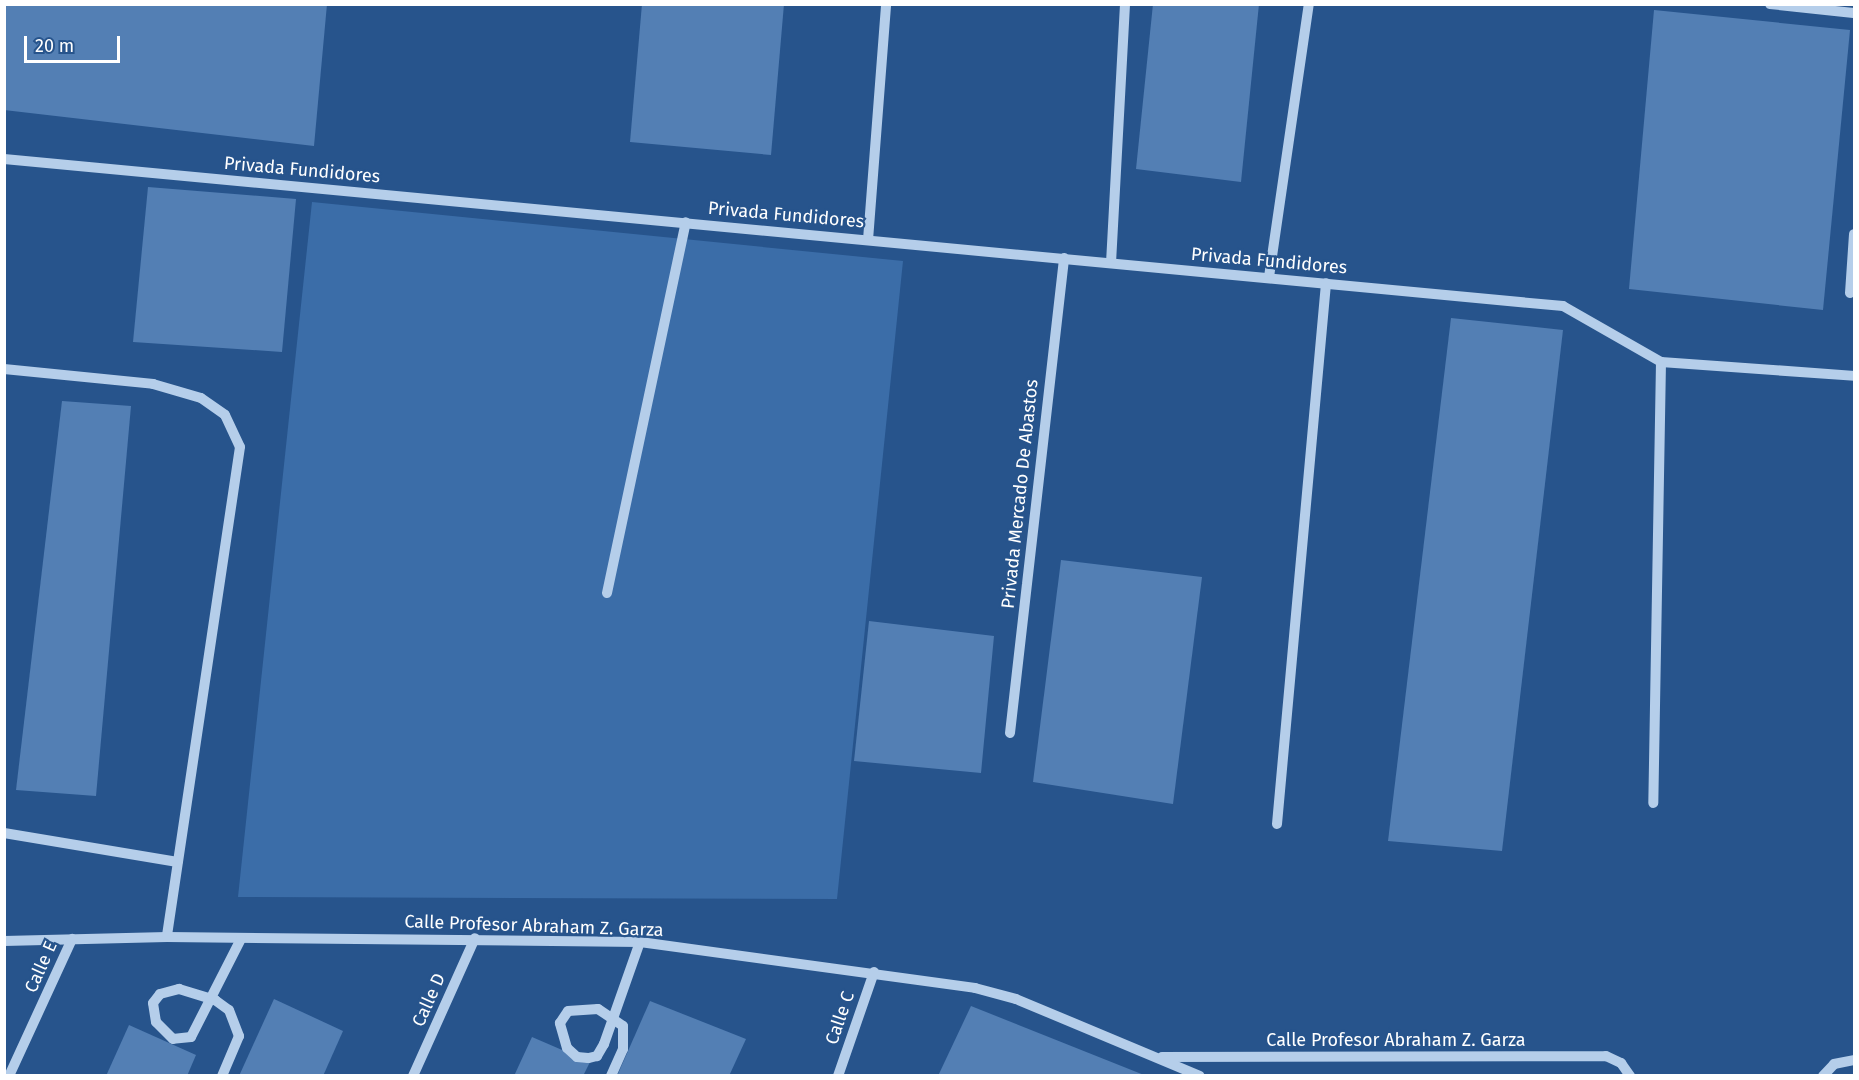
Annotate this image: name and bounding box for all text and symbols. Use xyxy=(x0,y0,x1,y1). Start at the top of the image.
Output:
scale bar xyxy=(27,24,123,62)
text: 20 m xyxy=(35,35,74,57)
street label: Privada Fundidores xyxy=(223,152,381,188)
street label: Privada Fundidores xyxy=(707,197,865,233)
street label: Privada Fundidores xyxy=(1190,243,1348,279)
street label: Privada Mercado De Abastos xyxy=(997,378,1043,610)
street label: Calle Profesor Abraham Z. Garza xyxy=(404,911,664,941)
street label: Calle E xyxy=(20,938,62,996)
street label: Calle D xyxy=(408,970,450,1030)
street label: Calle C xyxy=(821,989,859,1047)
street label: Calle Profesor Abraham Z. Garza xyxy=(1266,1029,1526,1051)

